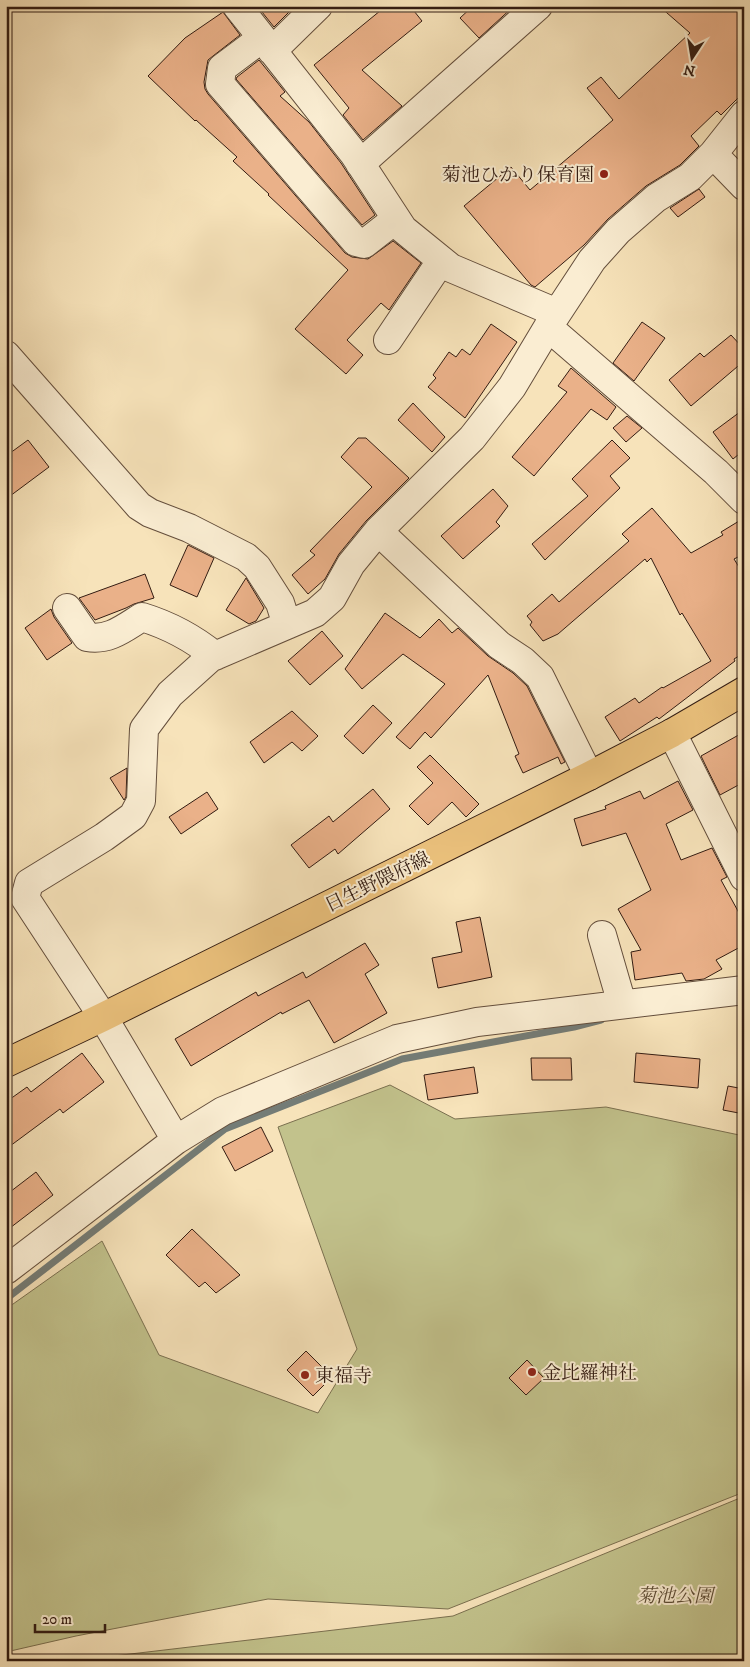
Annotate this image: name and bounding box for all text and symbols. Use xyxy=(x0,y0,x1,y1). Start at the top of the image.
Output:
north arrow xyxy=(668,32,718,82)
text: N xyxy=(682,60,697,80)
place label: 菊池ひかり保育園 xyxy=(442,164,594,187)
marker: 菊池ひかり保育園 xyxy=(598,168,610,180)
street label: 日生野隈府線 xyxy=(321,847,434,918)
place label: 金比羅神社 xyxy=(542,1362,637,1385)
place label: 東福寺 xyxy=(315,1365,372,1388)
marker: 金比羅神社 xyxy=(526,1366,538,1378)
marker: 東福寺 xyxy=(299,1369,311,1381)
park label: 菊池公園 xyxy=(637,1585,716,1608)
scale bar xyxy=(35,1602,105,1634)
text: 20 m xyxy=(42,1610,72,1629)

